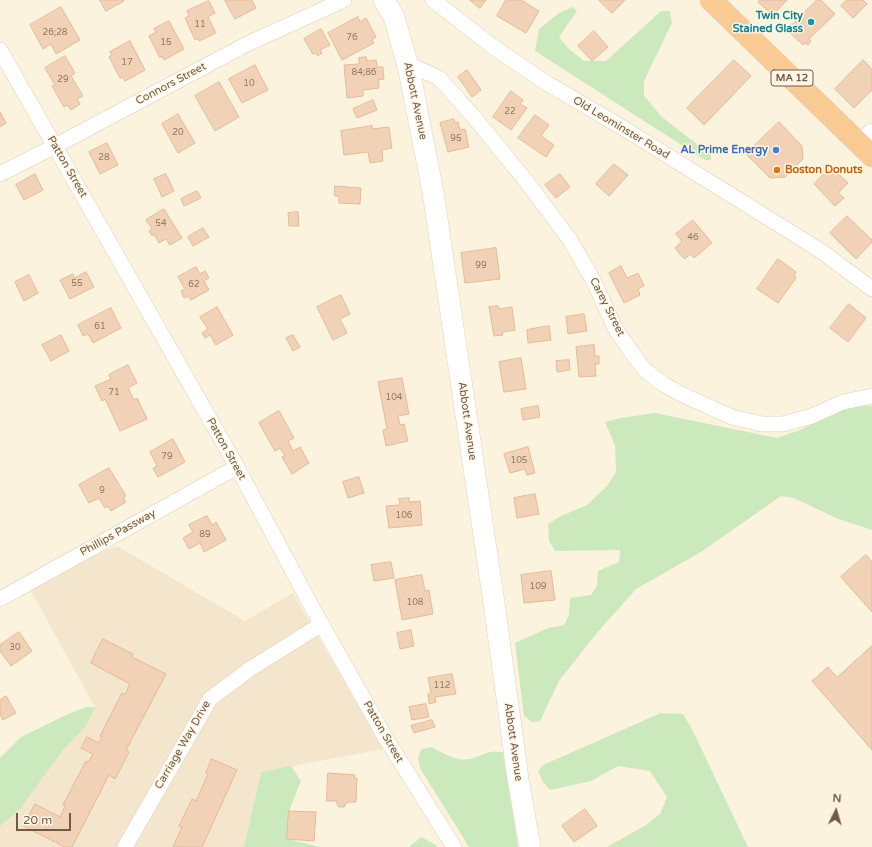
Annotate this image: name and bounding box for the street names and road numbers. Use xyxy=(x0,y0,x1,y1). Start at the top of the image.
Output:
street label: Connors Street xyxy=(133,60,209,108)
street label: Abbott Avenue xyxy=(400,61,430,141)
road number: MA 12 xyxy=(771,70,813,86)
street label: Old Leominster Road xyxy=(570,94,672,162)
street label: Patton Street xyxy=(44,134,90,200)
street label: Carey Street xyxy=(587,275,627,339)
street label: Abbott Avenue xyxy=(455,381,479,461)
street label: Patton Street xyxy=(203,416,249,482)
street label: Phillips Passway xyxy=(78,507,158,559)
street label: Carriage Way Drive xyxy=(152,698,214,792)
street label: Patton Street xyxy=(360,699,406,765)
street label: Abbott Avenue xyxy=(501,702,525,782)

